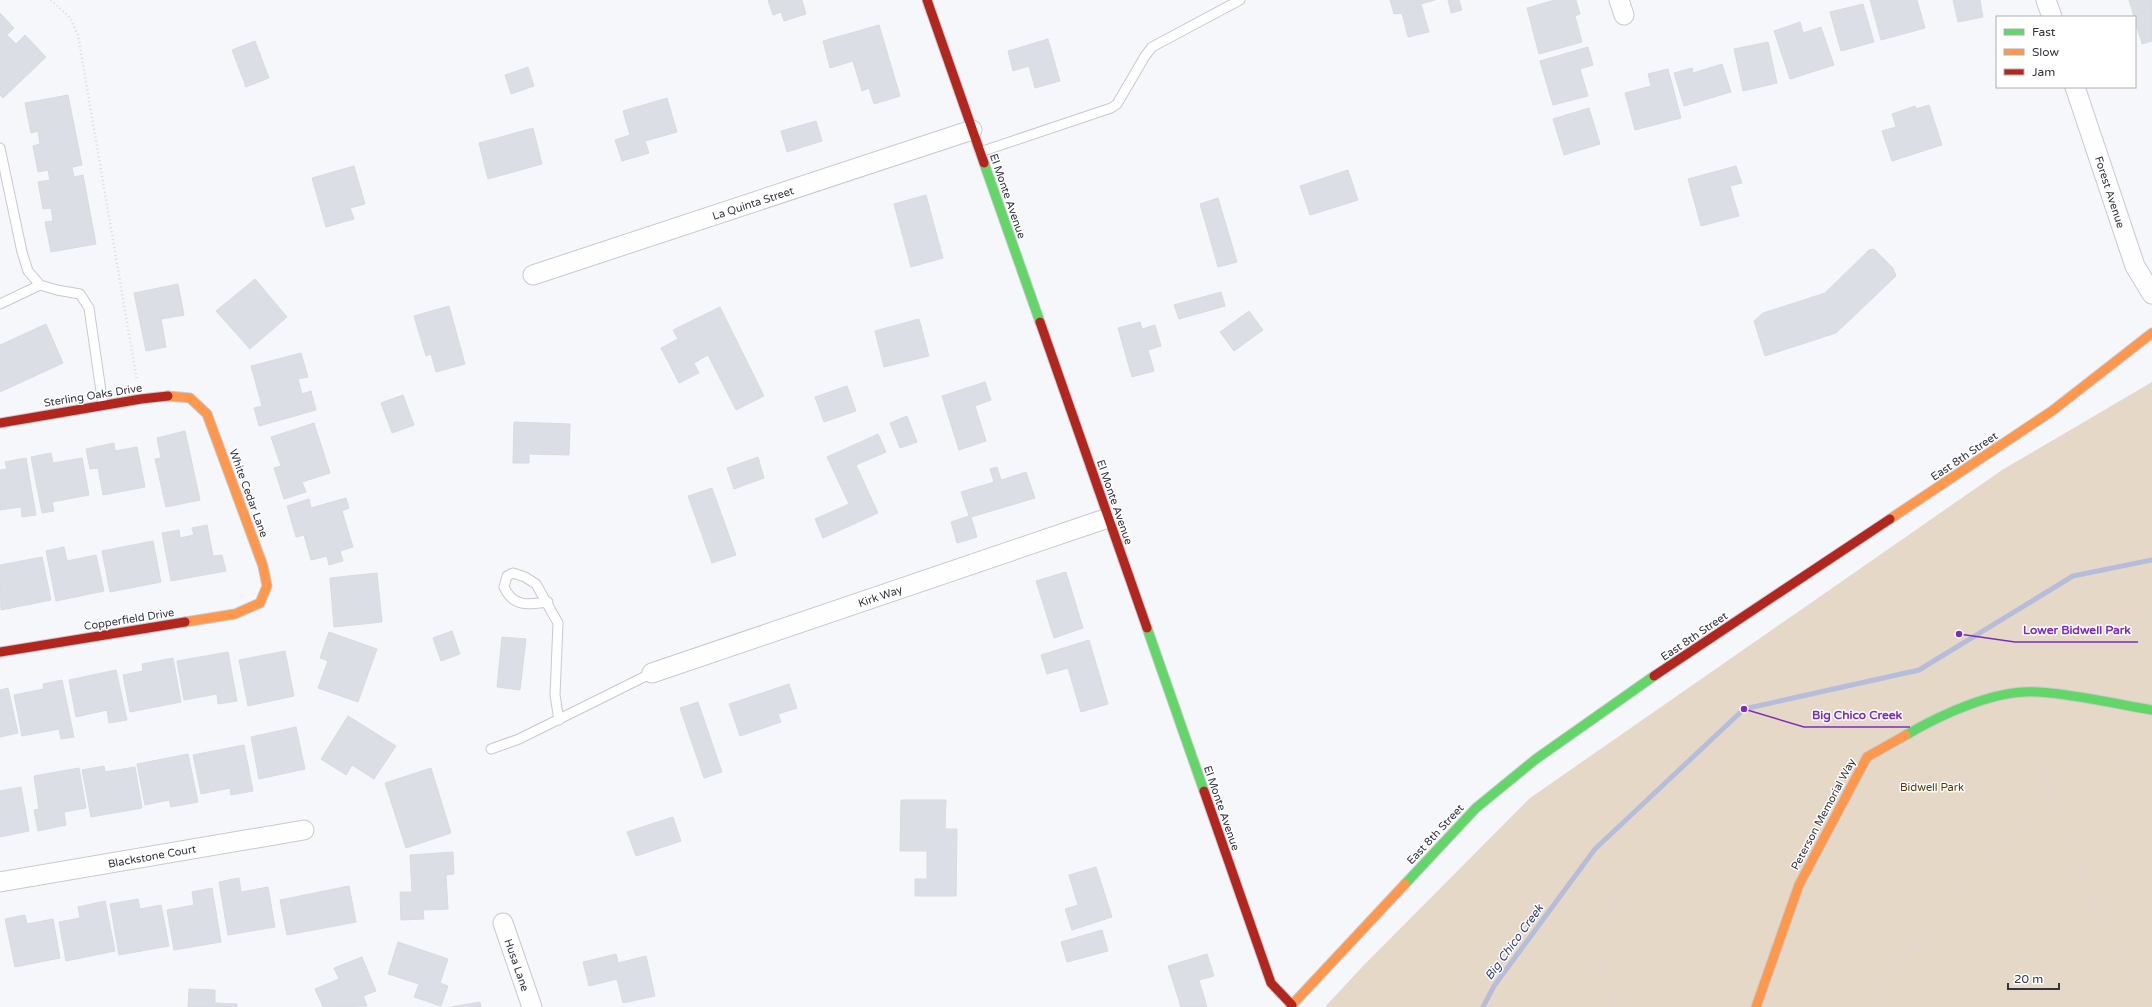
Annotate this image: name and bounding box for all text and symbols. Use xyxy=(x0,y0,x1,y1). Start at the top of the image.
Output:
legend xyxy=(1996,16,2136,88)
text: Fast xyxy=(2032,25,2056,39)
text: Slow xyxy=(2032,45,2059,59)
text: Jam xyxy=(2032,65,2055,79)
street label: El Monte Avenue xyxy=(987,152,1028,240)
street label: Forest Avenue xyxy=(2092,155,2127,230)
street label: La Quinta Street xyxy=(711,184,796,223)
street label: Sterling Oaks Drive xyxy=(43,381,143,410)
street label: East 8th Street xyxy=(1929,429,2000,483)
street label: White Cedar Lane xyxy=(226,447,271,539)
street label: El Monte Avenue xyxy=(1094,458,1135,546)
street label: Kirk Way xyxy=(856,583,904,610)
street label: Copperfield Drive xyxy=(83,606,175,633)
street label: East 8th Street xyxy=(1659,609,1730,663)
callout: Lower Bidwell Park xyxy=(2015,618,2138,642)
text: Lower Bidwell Park xyxy=(2023,623,2131,637)
callout: Big Chico Creek xyxy=(1804,703,1910,727)
text: Big Chico Creek xyxy=(1812,708,1903,723)
street label: Peterson Memorial Way xyxy=(1788,756,1858,872)
street label: El Monte Avenue xyxy=(1201,764,1242,852)
park label: Bidwell Park xyxy=(1900,781,1964,794)
street label: East 8th Street xyxy=(1404,802,1467,867)
street label: Blackstone Court xyxy=(107,842,197,871)
water label: Big Chico Creek xyxy=(1482,900,1547,983)
street label: Husa Lane xyxy=(501,937,532,993)
scale bar xyxy=(2008,965,2059,991)
text: 20 m xyxy=(2014,972,2043,986)

